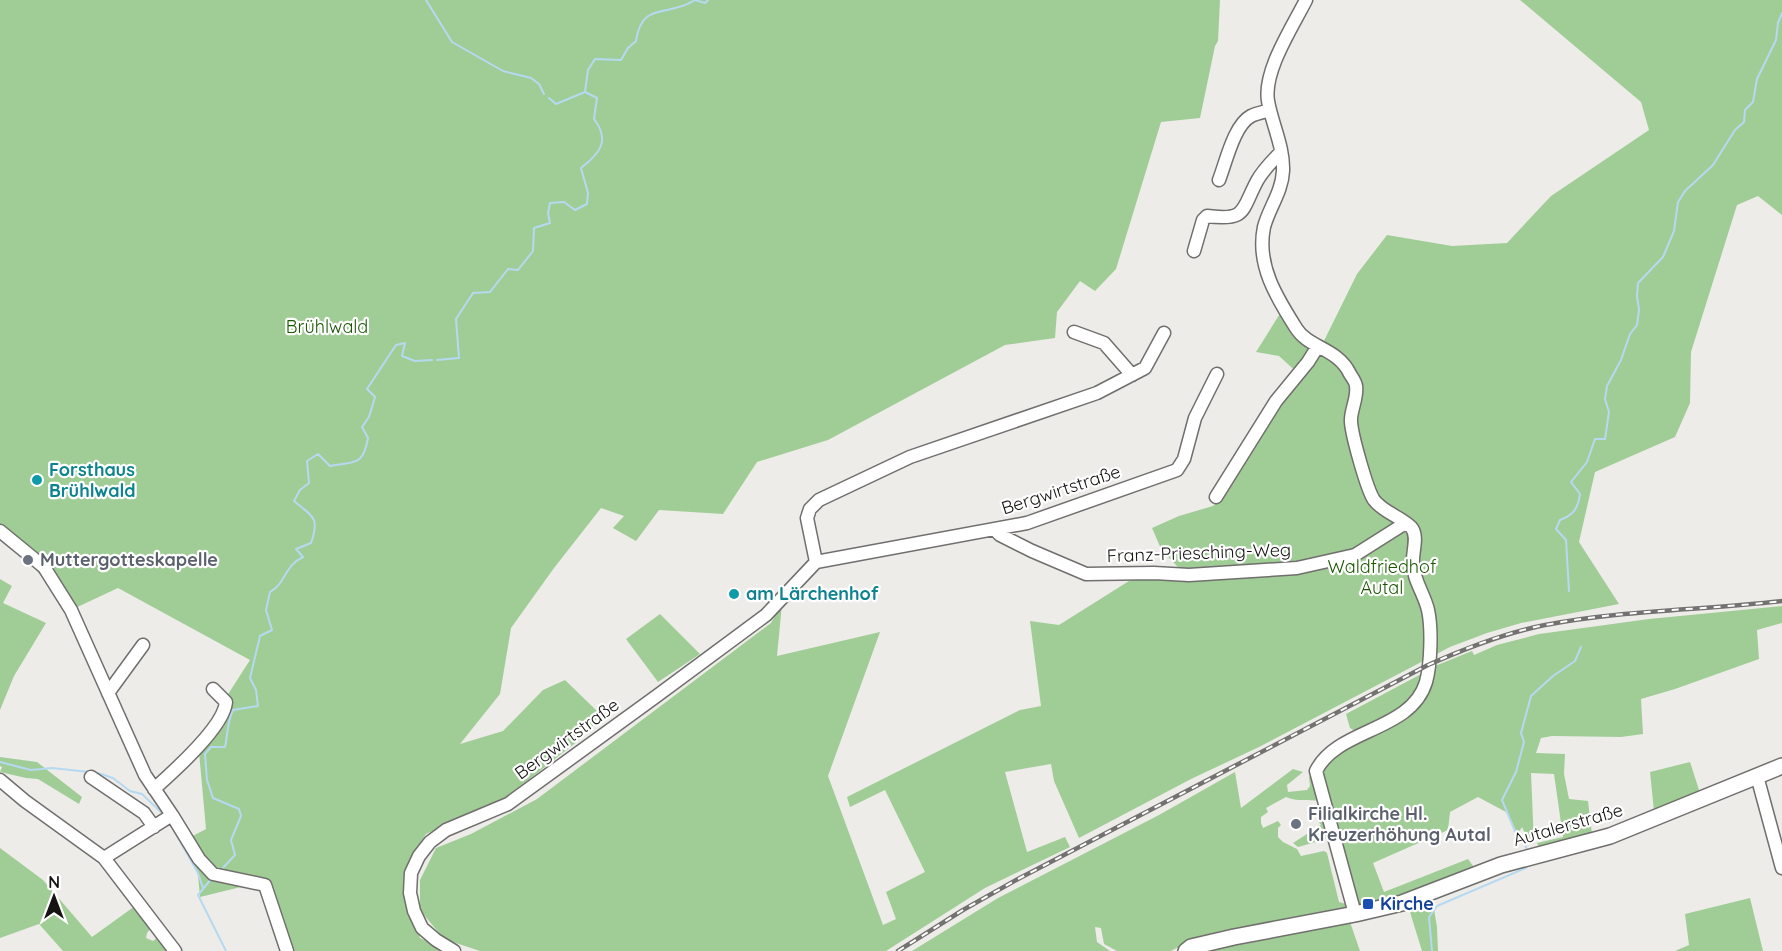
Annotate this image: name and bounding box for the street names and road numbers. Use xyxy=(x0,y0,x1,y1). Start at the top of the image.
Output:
street label: Bergwirtstraße xyxy=(998,459,1123,520)
street label: Franz-Priesching-Weg xyxy=(1106,538,1291,567)
street label: Bergwirtstraße xyxy=(510,693,624,784)
street label: Autalerstraße xyxy=(1510,798,1625,851)

